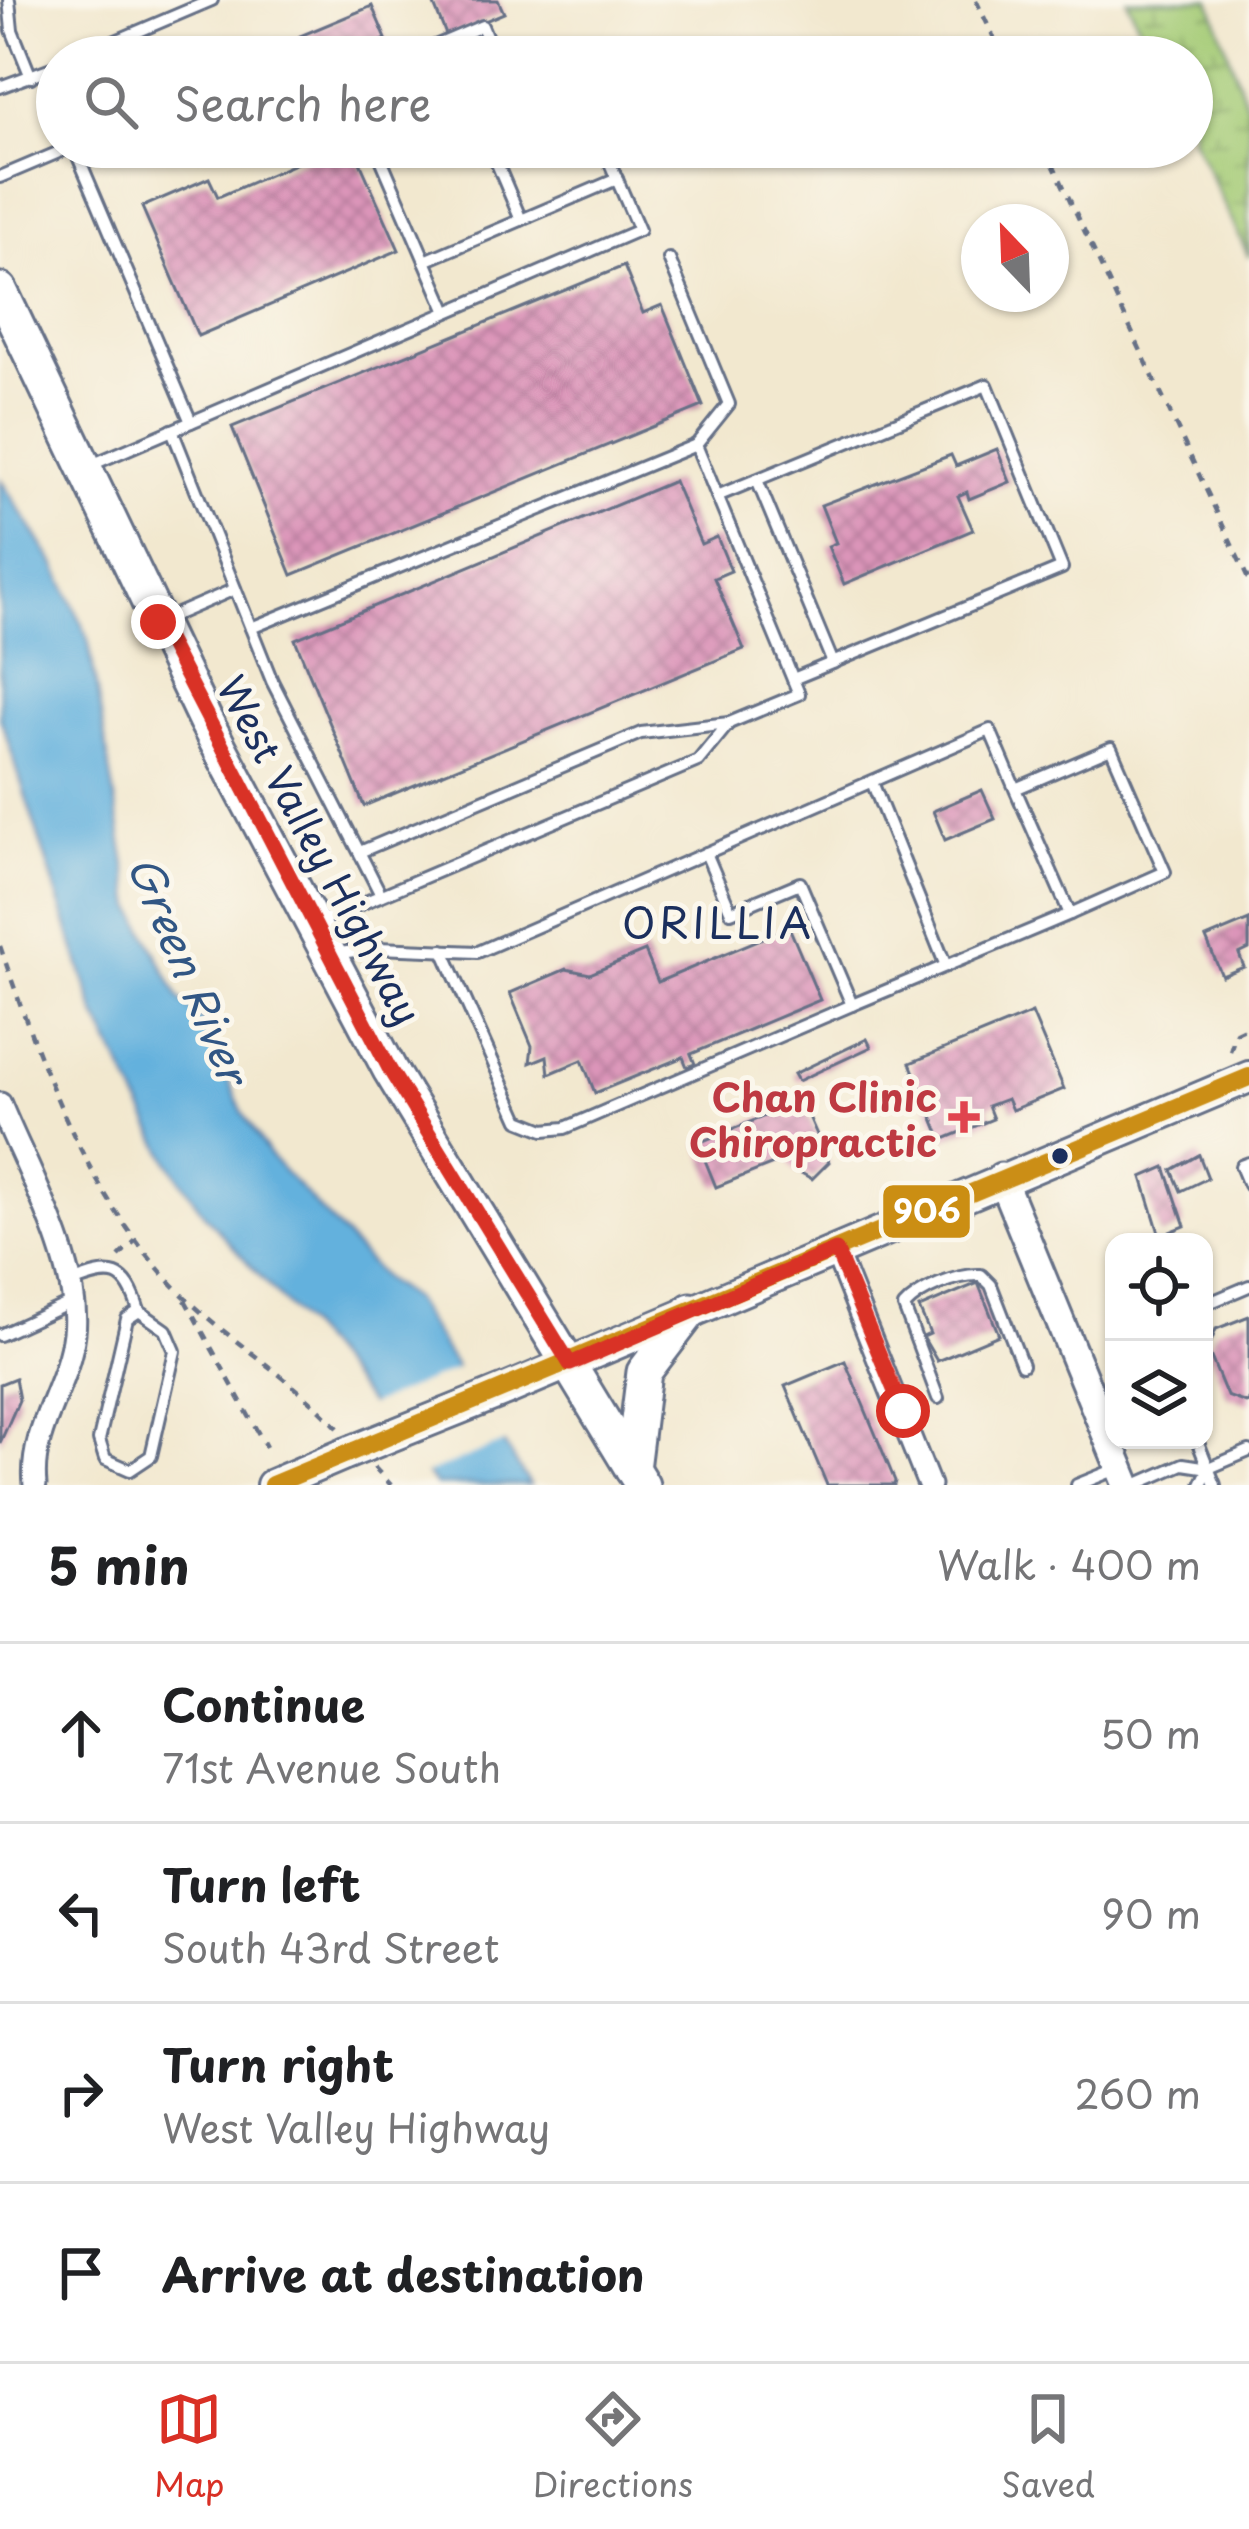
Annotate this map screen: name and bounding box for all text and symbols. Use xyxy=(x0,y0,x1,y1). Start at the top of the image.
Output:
search box xyxy=(36,36,1213,168)
text: Search here xyxy=(174,68,431,136)
icon: search xyxy=(78,69,144,135)
north arrow xyxy=(961,204,1069,312)
route end xyxy=(131,595,185,649)
street label: West Valley Highway xyxy=(204,664,438,1034)
water label: Green River xyxy=(114,845,268,1097)
district label: ORILLIA xyxy=(622,890,814,953)
place label: Chan Clinic Chiropractic xyxy=(689,1066,937,1170)
marker: Chan Clinic Chiropractic xyxy=(948,1101,980,1133)
unlabelled marker xyxy=(1049,1145,1071,1167)
line badge: 906 xyxy=(881,1183,972,1240)
text: 906 xyxy=(893,1184,961,1234)
map controls xyxy=(1105,1233,1213,1449)
button: locate xyxy=(1105,1233,1213,1341)
button: layers xyxy=(1105,1341,1213,1449)
route start xyxy=(876,1384,930,1438)
text: 5 min xyxy=(48,1525,190,1602)
text: Walk · 400 m xyxy=(937,1534,1201,1593)
text: Continue xyxy=(162,1669,365,1737)
icon: ahead xyxy=(48,1700,114,1766)
text: 50 m xyxy=(1100,1703,1201,1762)
text: 71st Avenue South xyxy=(162,1737,501,1796)
text: Turn left xyxy=(162,1849,361,1917)
icon: left xyxy=(48,1880,114,1946)
text: 90 m xyxy=(1101,1883,1201,1942)
text: South 43rd Street xyxy=(162,1917,499,1976)
text: Turn right xyxy=(162,2029,394,2097)
icon: right xyxy=(48,2060,114,2126)
text: 260 m xyxy=(1074,2063,1201,2122)
text: West Valley Highway xyxy=(162,2097,550,2156)
text: Arrive at destination xyxy=(162,2239,645,2307)
icon: arrive xyxy=(48,2240,114,2306)
tab: Map xyxy=(154,2386,225,2508)
tab: Directions xyxy=(533,2386,693,2508)
tab: Saved xyxy=(1001,2386,1095,2508)

